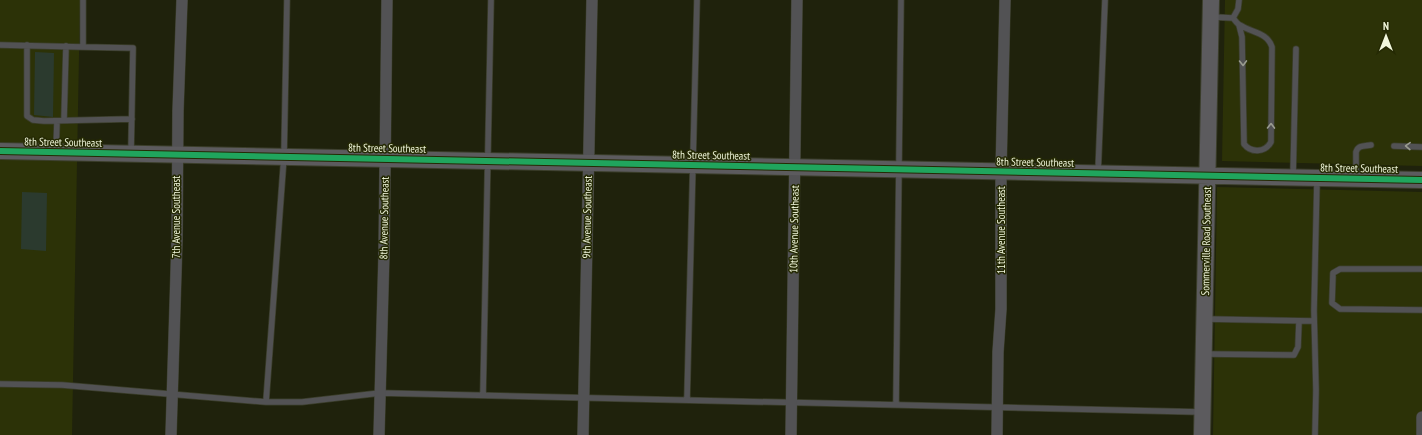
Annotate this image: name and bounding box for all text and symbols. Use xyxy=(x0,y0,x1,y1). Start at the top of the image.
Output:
north arrow xyxy=(1366,16,1406,56)
text: N xyxy=(1383,19,1389,33)
one-way arrow xyxy=(1239,60,1247,66)
one-way arrow xyxy=(1267,123,1275,129)
street label: 8th Street Southeast xyxy=(24,134,102,150)
street label: 8th Street Southeast xyxy=(348,140,426,156)
one-way arrow xyxy=(1405,142,1411,151)
street label: 8th Street Southeast xyxy=(672,147,750,163)
street label: 8th Street Southeast xyxy=(996,154,1074,170)
street label: 8th Street Southeast xyxy=(1320,160,1398,176)
street label: 9th Avenue Southeast xyxy=(579,175,595,259)
street label: 7th Avenue Southeast xyxy=(169,176,183,258)
street label: 8th Avenue Southeast xyxy=(376,176,392,260)
street label: 10th Avenue Southeast xyxy=(786,185,802,273)
street label: 11th Avenue Southeast xyxy=(994,186,1008,274)
street label: Sommerville Road Southeast xyxy=(1198,186,1214,296)

